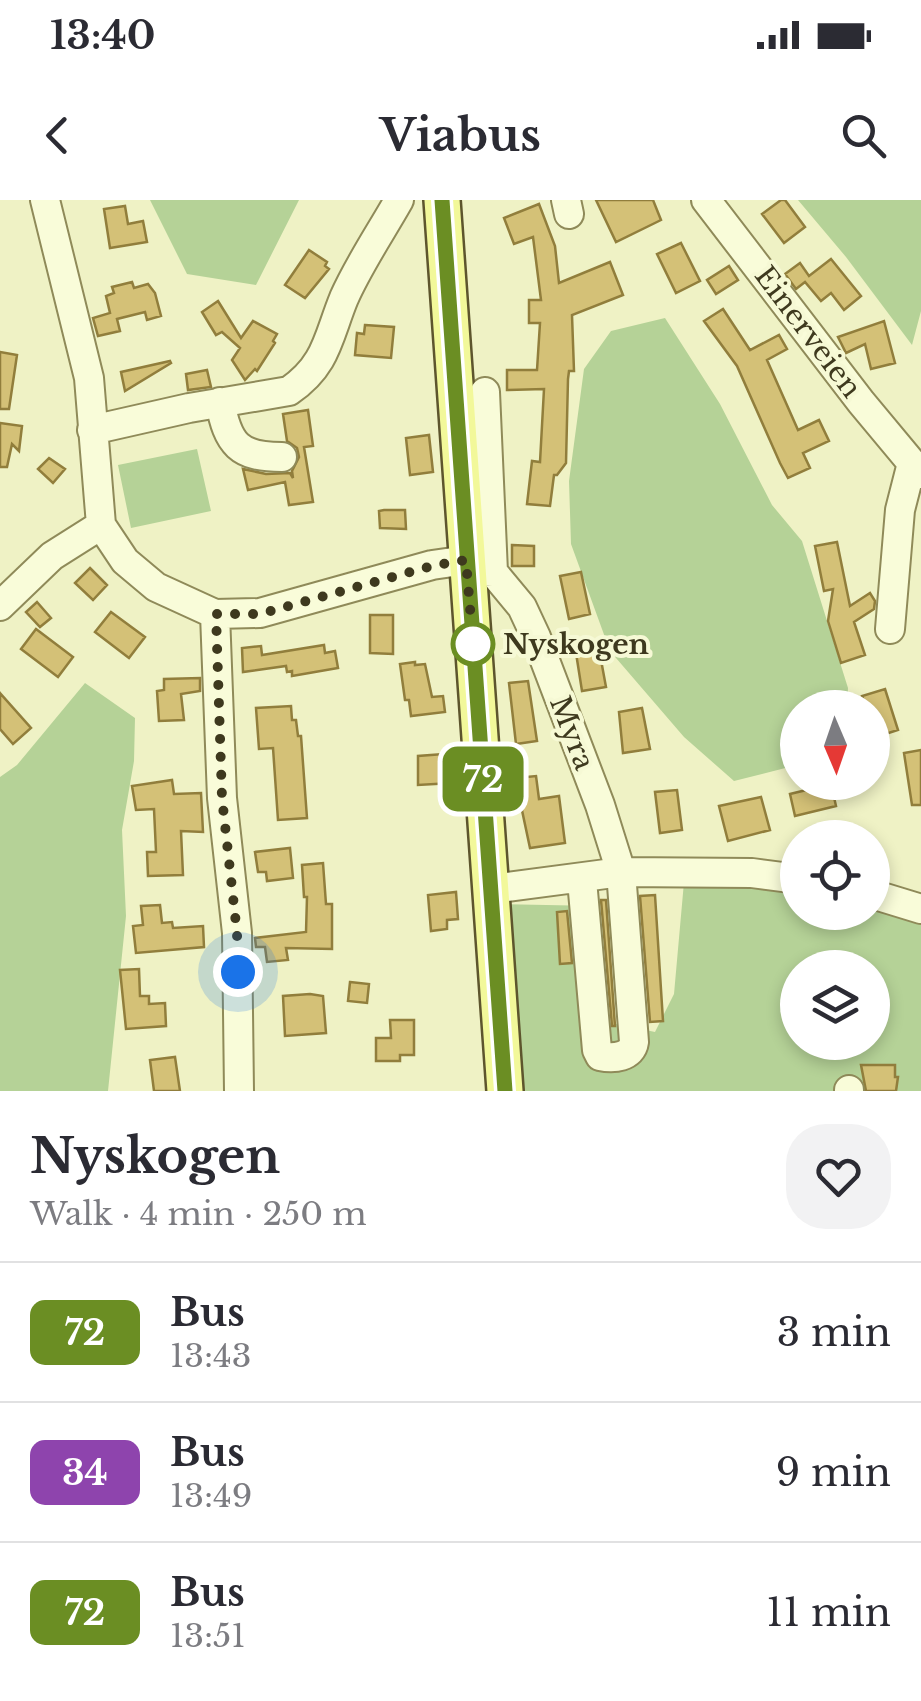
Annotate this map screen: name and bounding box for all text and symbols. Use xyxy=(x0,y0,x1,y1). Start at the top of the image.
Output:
text: 13:40 xyxy=(50,12,156,59)
text: Viabus xyxy=(380,107,541,163)
icon: back xyxy=(30,108,85,163)
icon: search xyxy=(836,108,891,163)
street label: Einerveien xyxy=(747,259,869,405)
marker: Nyskogen xyxy=(452,623,494,665)
place label: Nyskogen xyxy=(503,627,649,662)
north arrow xyxy=(780,690,890,800)
map controls xyxy=(780,690,890,1060)
street label: Myra xyxy=(542,691,602,775)
line badge: 72 xyxy=(438,746,528,812)
text: 72 xyxy=(463,758,503,801)
button: locate xyxy=(780,820,890,930)
your location xyxy=(213,947,263,997)
button: layers xyxy=(780,950,890,1060)
button: heart xyxy=(786,1124,891,1229)
text: Nyskogen xyxy=(30,1126,280,1186)
text: Walk · 4 min · 250 m xyxy=(30,1194,367,1234)
text: Bus xyxy=(170,1289,245,1336)
text: 3 min xyxy=(777,1309,891,1356)
text: 72 xyxy=(65,1311,105,1354)
text: 13:43 xyxy=(170,1336,252,1376)
text: Bus xyxy=(170,1429,245,1476)
text: 9 min xyxy=(776,1449,891,1496)
text: 34 xyxy=(62,1451,108,1494)
text: 13:49 xyxy=(170,1476,252,1516)
text: Bus xyxy=(170,1569,245,1616)
text: 11 min xyxy=(766,1589,891,1636)
text: 72 xyxy=(65,1591,105,1634)
text: 13:51 xyxy=(170,1616,246,1656)

